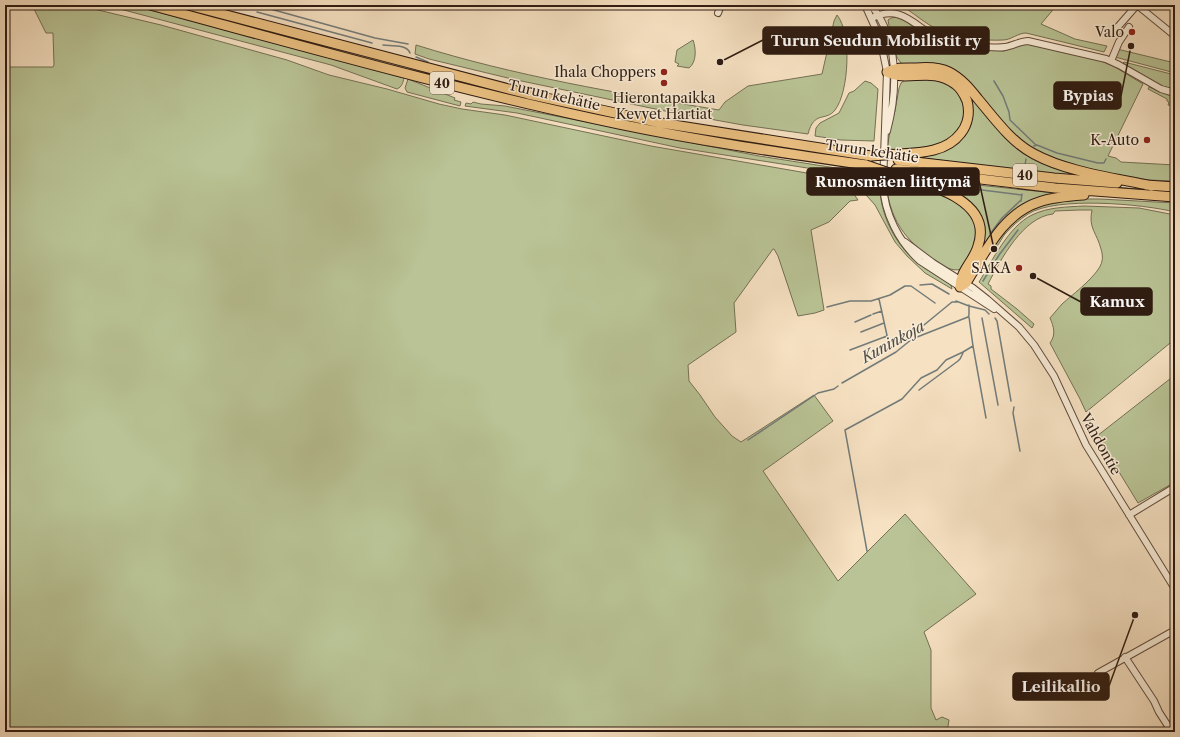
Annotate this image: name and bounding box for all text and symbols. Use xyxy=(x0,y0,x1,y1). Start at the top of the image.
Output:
place label: Valo xyxy=(1094,23,1124,41)
callout: Turun Seudun Mobilistit ry xyxy=(763,27,989,54)
marker: Valo xyxy=(1127,27,1137,37)
text: Turun Seudun Mobilistit ry xyxy=(771,31,982,50)
place label: Ihala Choppers xyxy=(554,63,656,81)
marker: Ihala Choppers xyxy=(659,67,669,77)
road number: 40 xyxy=(430,72,454,94)
street label: Turun kehätie xyxy=(506,76,602,114)
marker: Hierontapaikka Kevyet Hartiat xyxy=(659,78,669,88)
callout: Bypias xyxy=(1054,82,1121,109)
text: Bypias xyxy=(1062,86,1114,105)
place label: Hierontapaikka Kevyet Hartiat xyxy=(612,89,716,123)
place label: K-Auto xyxy=(1090,131,1139,149)
marker: K-Auto xyxy=(1142,135,1152,145)
street label: Turun kehätie xyxy=(824,136,920,166)
road number: 40 xyxy=(1013,164,1037,186)
callout: Runosmäen liittymä xyxy=(807,168,979,195)
text: Runosmäen liittymä xyxy=(815,172,971,191)
place label: SAKA xyxy=(971,259,1012,277)
marker: SAKA xyxy=(1014,263,1024,273)
callout: Kamux xyxy=(1081,288,1152,315)
text: Kamux xyxy=(1089,292,1145,311)
water label: Kuninkoja xyxy=(857,316,928,367)
street label: Vahdontie xyxy=(1076,409,1125,478)
callout: Leilikallio xyxy=(1013,673,1109,700)
text: Leilikallio xyxy=(1021,677,1101,696)

